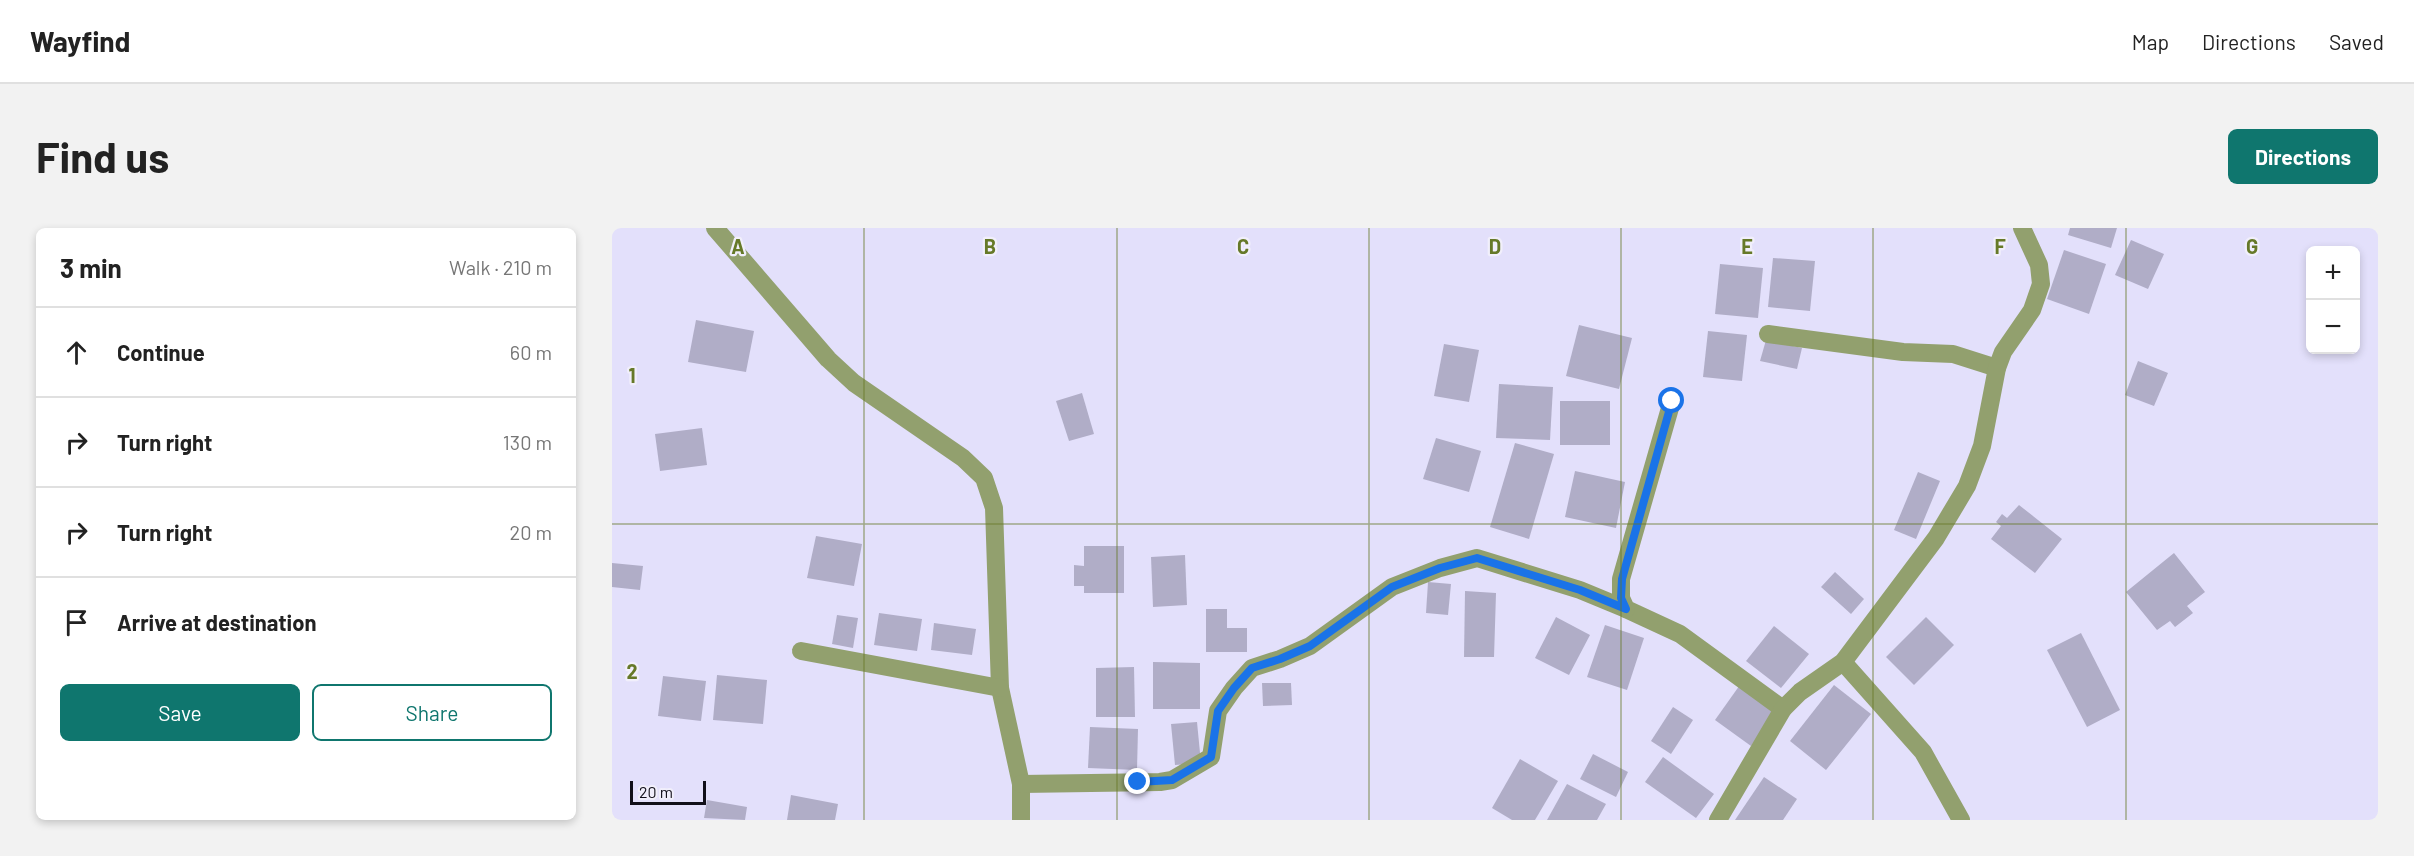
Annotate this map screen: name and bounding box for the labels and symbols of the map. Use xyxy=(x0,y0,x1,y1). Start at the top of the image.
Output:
text: A xyxy=(731,234,745,258)
text: B xyxy=(984,234,996,258)
text: C xyxy=(1237,234,1249,258)
text: D xyxy=(1489,234,1501,258)
text: E xyxy=(1741,234,1753,258)
text: F xyxy=(1994,234,2006,258)
text: G xyxy=(2246,234,2258,258)
text: 1 xyxy=(628,363,636,387)
route start xyxy=(1658,387,1684,413)
text: 2 xyxy=(626,659,638,683)
route end xyxy=(1124,768,1150,794)
scale bar xyxy=(630,778,706,806)

